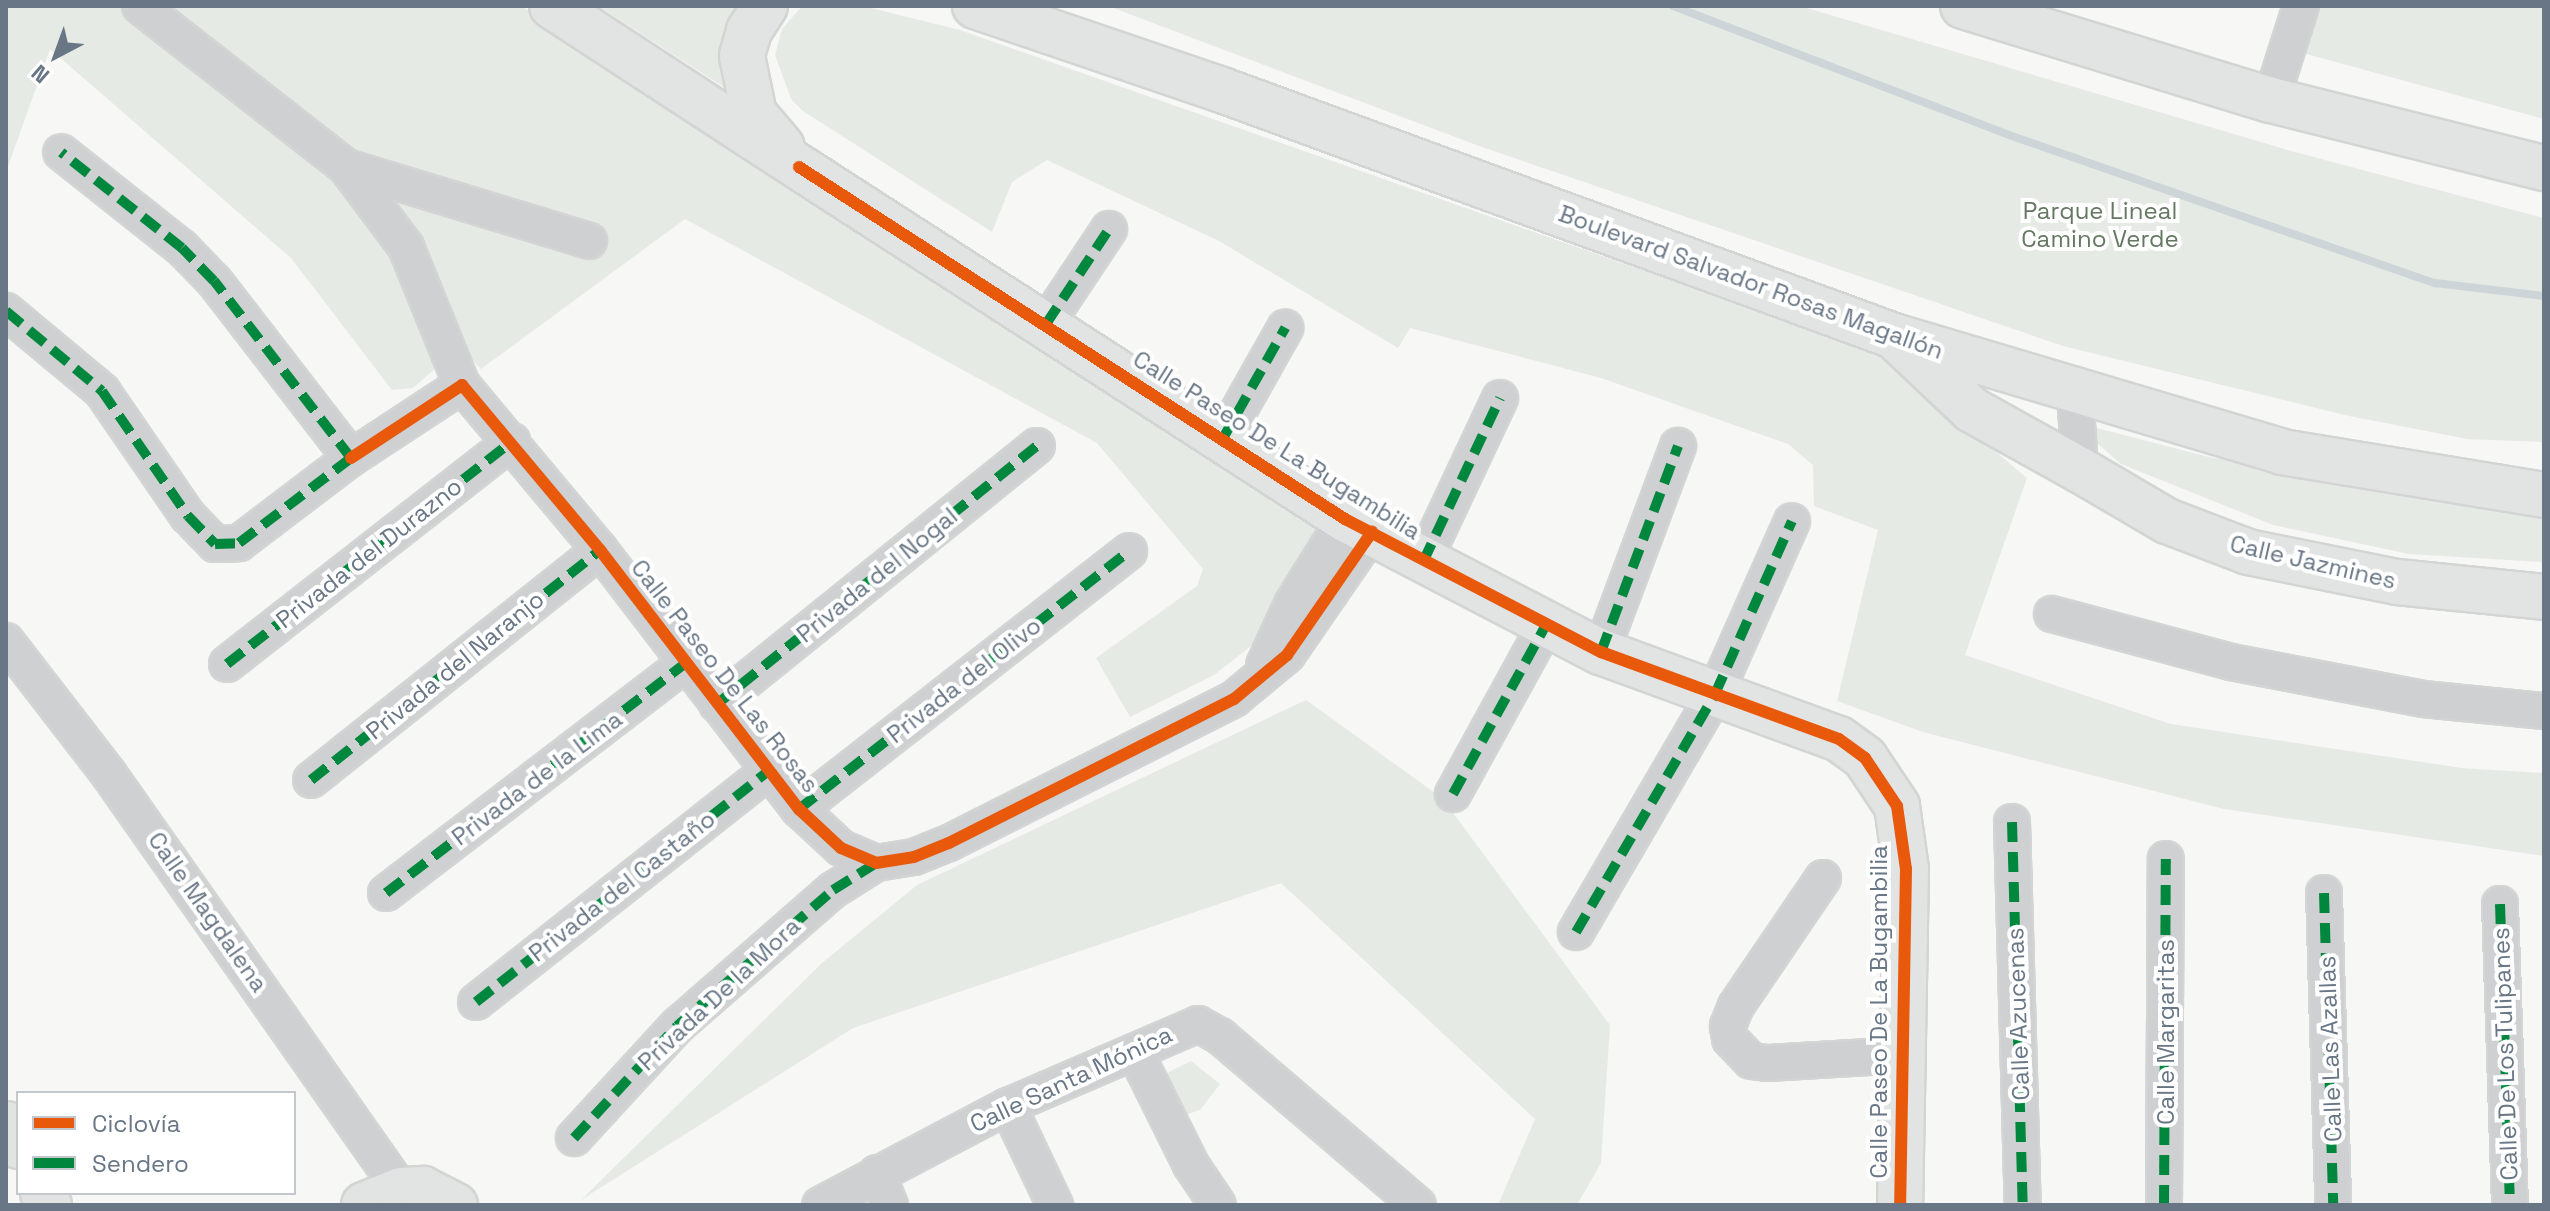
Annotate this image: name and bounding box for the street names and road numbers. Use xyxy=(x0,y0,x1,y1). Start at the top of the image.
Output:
street label: Boulevard Salvador Rosas Magallón xyxy=(1555,199,1947,365)
street label: Calle Paseo De La Bugambilia xyxy=(1128,344,1426,546)
street label: Privada del Durazno xyxy=(270,472,468,634)
street label: Privada del Nogal xyxy=(791,501,963,649)
street label: Calle Jazmines xyxy=(2227,529,2399,595)
street label: Calle Paseo De Las Rosas xyxy=(625,554,825,798)
street label: Privada del Naranjo xyxy=(360,585,550,745)
street label: Privada del Olivo xyxy=(881,611,1047,749)
street label: Privada de la Lima xyxy=(446,705,628,851)
street label: Privada del Castaño xyxy=(523,804,721,968)
street label: Calle Magdalena xyxy=(142,826,274,998)
street label: Calle Paseo De La Bugambilia xyxy=(1865,845,1893,1179)
street label: Privada De la Mora xyxy=(632,912,806,1076)
street label: Calle Azucenas xyxy=(2001,927,2035,1101)
street label: Calle De Los Tulipanes xyxy=(2486,927,2524,1181)
street label: Calle Margaritas xyxy=(2152,939,2180,1125)
street label: Calle Las Azallas xyxy=(2312,955,2348,1143)
street label: Calle Santa Mónica xyxy=(965,1020,1177,1138)

